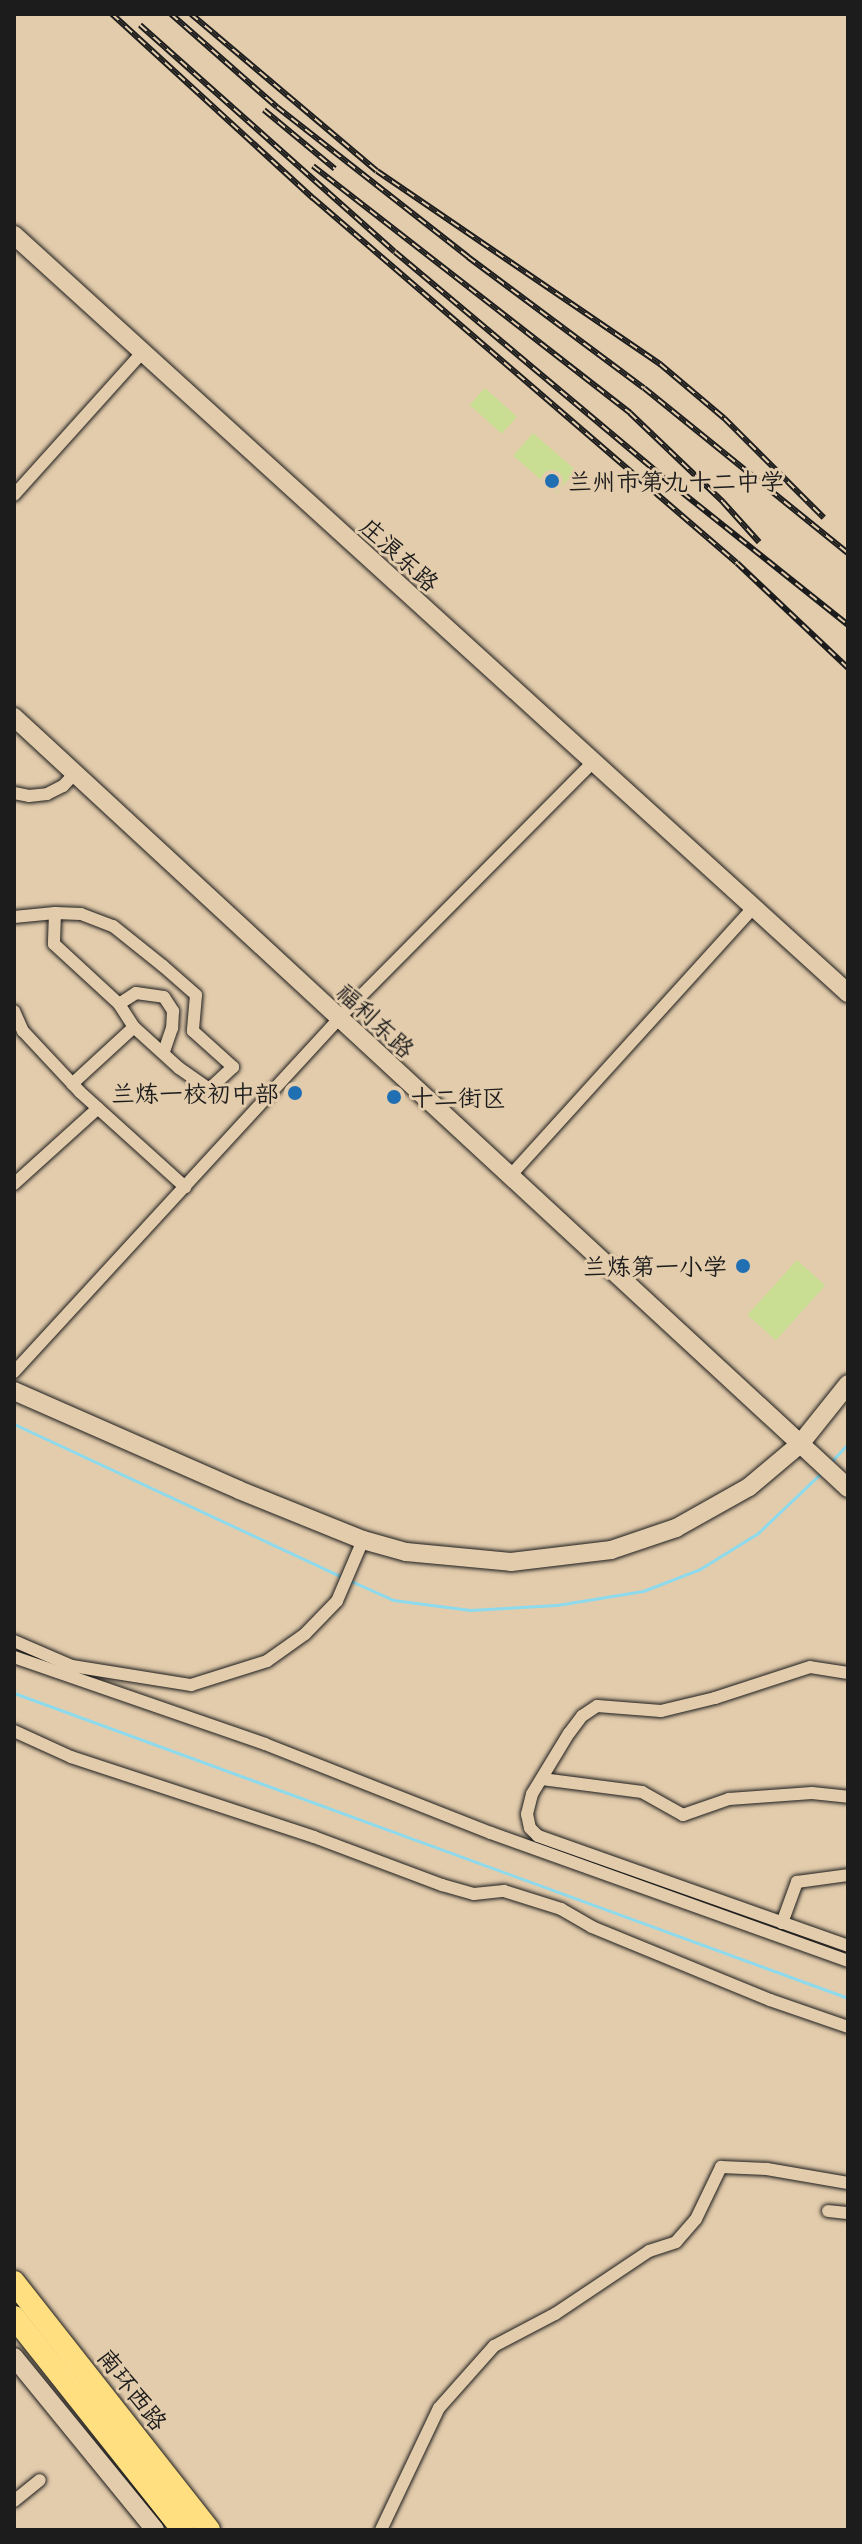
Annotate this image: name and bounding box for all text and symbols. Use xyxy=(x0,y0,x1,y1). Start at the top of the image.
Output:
place label: 兰州市第九十二中学 xyxy=(568,467,784,495)
marker: 兰州市第九十二中学 xyxy=(543,472,561,490)
street label: 庄浪东路 xyxy=(355,511,445,597)
street label: 福利东路 xyxy=(331,977,421,1063)
place label: 兰炼一校初中部 xyxy=(111,1079,279,1107)
place label: 十二街区 xyxy=(410,1083,506,1111)
marker: 兰炼一校初中部 xyxy=(286,1084,304,1102)
marker: 十二街区 xyxy=(385,1088,403,1106)
place label: 兰炼第一小学 xyxy=(583,1252,727,1280)
marker: 兰炼第一小学 xyxy=(734,1257,752,1275)
street label: 南环西路 xyxy=(92,2342,174,2436)

